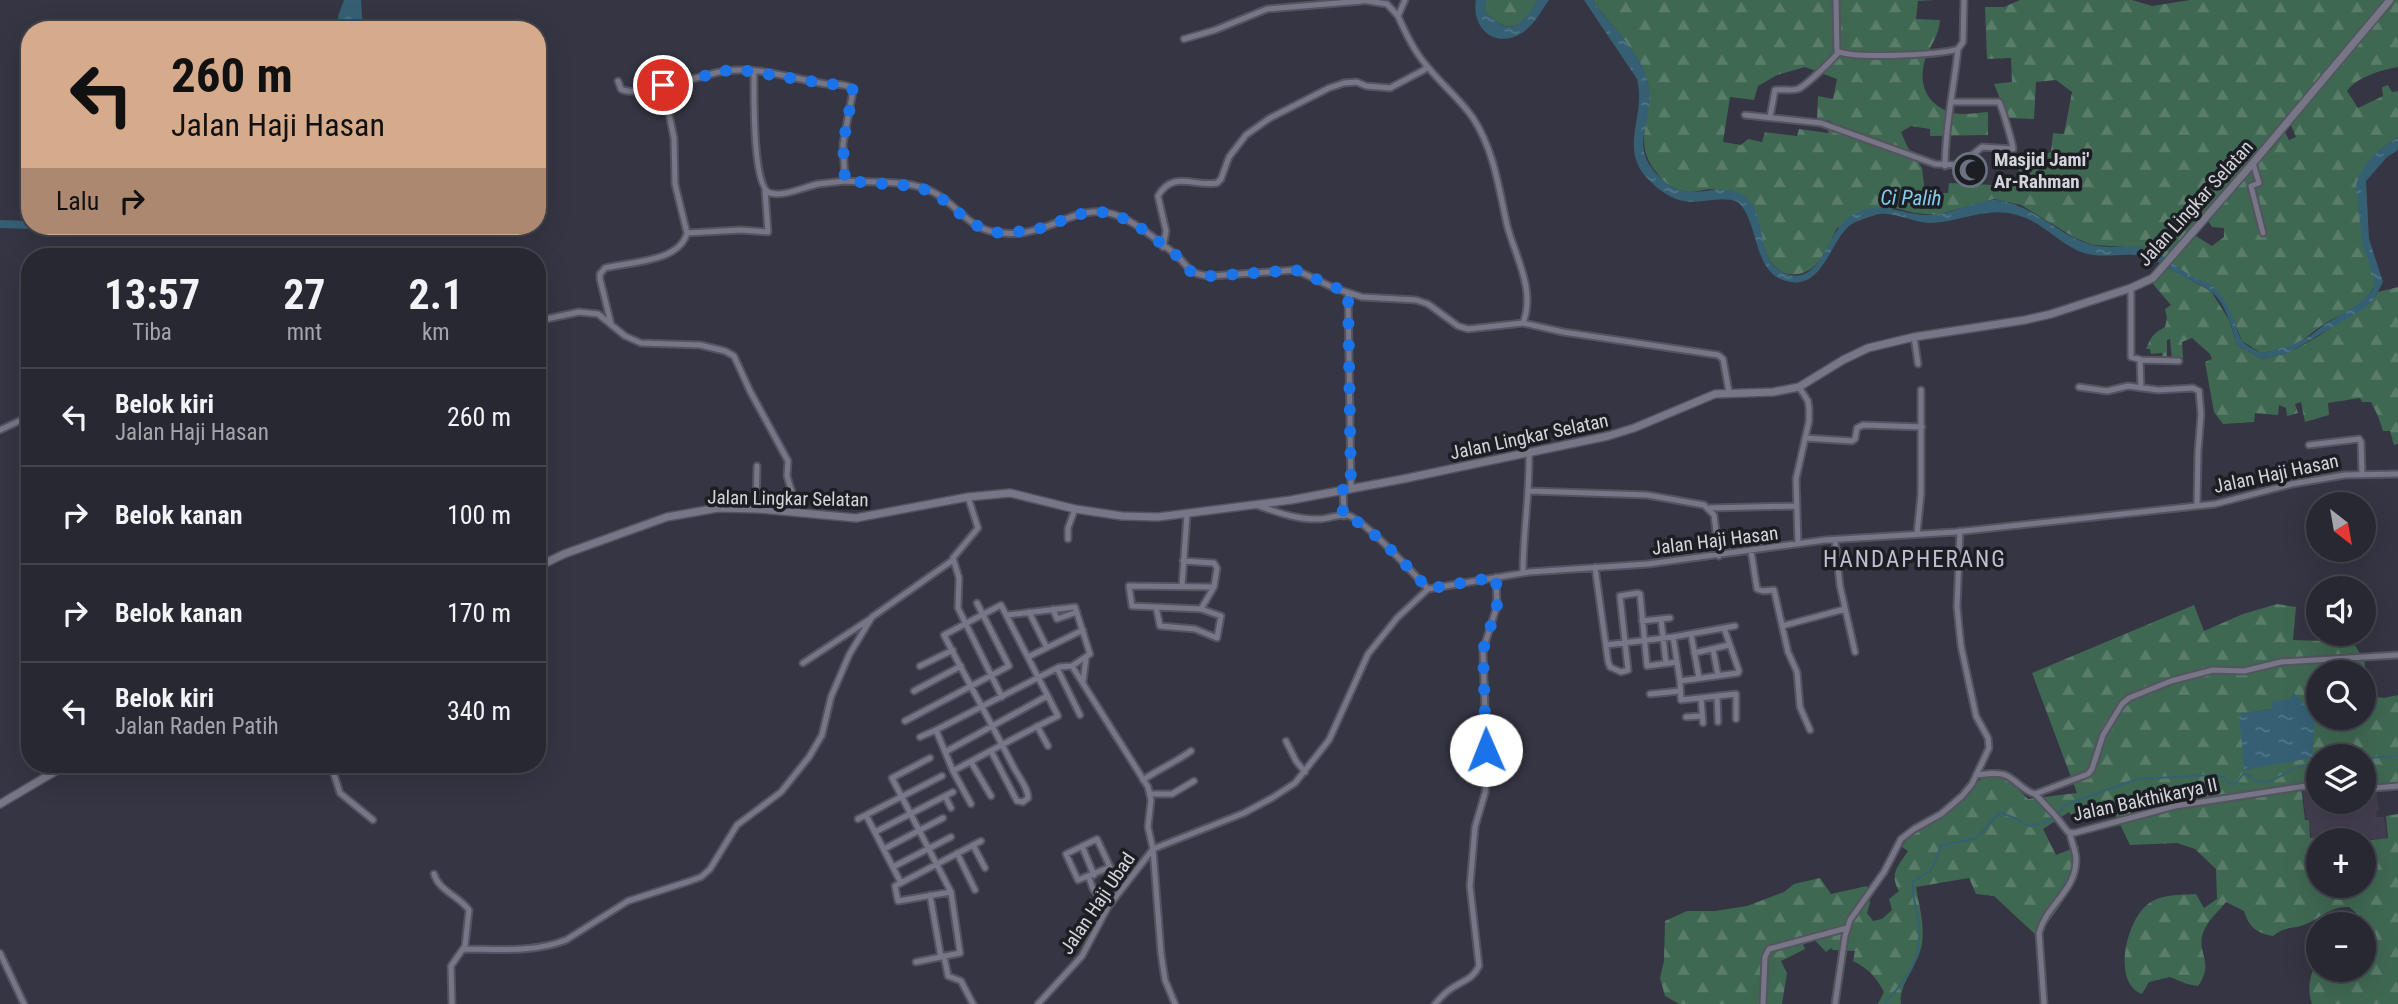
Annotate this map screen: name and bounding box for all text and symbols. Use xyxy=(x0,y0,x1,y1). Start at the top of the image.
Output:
text: 260 m xyxy=(171,47,293,104)
icon: left xyxy=(56,49,147,140)
pin xyxy=(633,55,693,115)
icon: arrive xyxy=(644,66,682,104)
text: Jalan Haji Hasan xyxy=(171,106,385,144)
street label: Jalan Lingkar Selatan xyxy=(2133,136,2258,271)
place label: Masjid Jami' Ar-Rahman xyxy=(1994,148,2089,193)
mosque icon: Masjid Jami' Ar-Rahman xyxy=(1951,151,1989,189)
icon: right xyxy=(113,182,151,220)
water label: Ci Palih xyxy=(1880,185,1942,211)
text: Lalu xyxy=(56,186,99,216)
text: 13:57 xyxy=(104,270,200,319)
text: 27 xyxy=(283,270,326,319)
text: 2.1 xyxy=(408,270,463,319)
text: Tiba xyxy=(132,319,172,346)
text: mnt xyxy=(287,319,322,346)
text: km xyxy=(422,319,450,346)
text: Belok kiri xyxy=(115,389,214,419)
icon: left xyxy=(56,398,94,436)
text: 260 m xyxy=(447,402,511,432)
street label: Jalan Lingkar Selatan xyxy=(1448,408,1610,465)
text: Jalan Haji Hasan xyxy=(115,419,269,446)
street label: Jalan Haji Hasan xyxy=(2212,449,2341,498)
street label: Jalan Lingkar Selatan xyxy=(707,486,869,511)
north arrow xyxy=(2306,492,2376,562)
map controls xyxy=(2306,492,2376,982)
icon: right xyxy=(56,496,94,534)
text: Belok kanan xyxy=(115,500,242,530)
text: 100 m xyxy=(447,500,511,530)
street label: Jalan Haji Hasan xyxy=(1651,521,1780,560)
district label: HANDAPHERANG xyxy=(1823,546,2007,573)
button: sound xyxy=(2306,576,2376,646)
icon: right xyxy=(56,594,94,632)
text: Belok kanan xyxy=(115,598,242,628)
text: 170 m xyxy=(447,598,511,628)
button: search xyxy=(2306,660,2376,730)
text: Belok kiri xyxy=(115,683,214,713)
icon: left xyxy=(56,692,94,730)
text: 340 m xyxy=(447,696,511,726)
text: Jalan Raden Patih xyxy=(115,713,279,740)
position arrow xyxy=(1449,713,1523,787)
button: layers xyxy=(2306,744,2376,814)
street label: Jalan Bakthikarya II xyxy=(2071,773,2219,826)
button: + xyxy=(2306,828,2376,898)
street label: Jalan Haji Ubad xyxy=(1055,848,1140,959)
button: − xyxy=(2306,912,2376,982)

